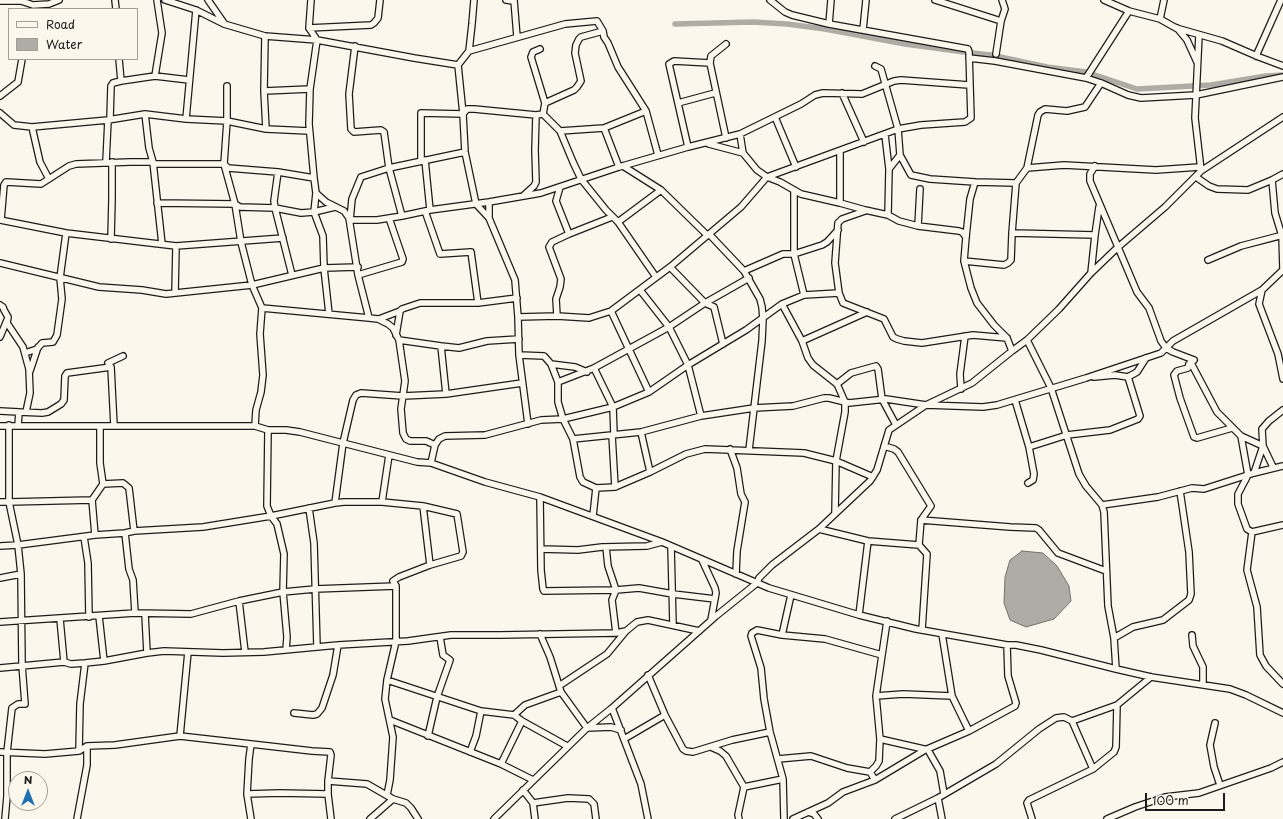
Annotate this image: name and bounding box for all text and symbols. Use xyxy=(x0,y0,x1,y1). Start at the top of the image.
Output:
legend xyxy=(8,8,138,60)
text: Road xyxy=(46,15,75,33)
text: Water xyxy=(46,35,82,53)
north arrow xyxy=(8,771,48,811)
text: N xyxy=(24,771,32,788)
scale bar xyxy=(1147,785,1227,811)
text: 100 m xyxy=(1152,791,1189,809)

